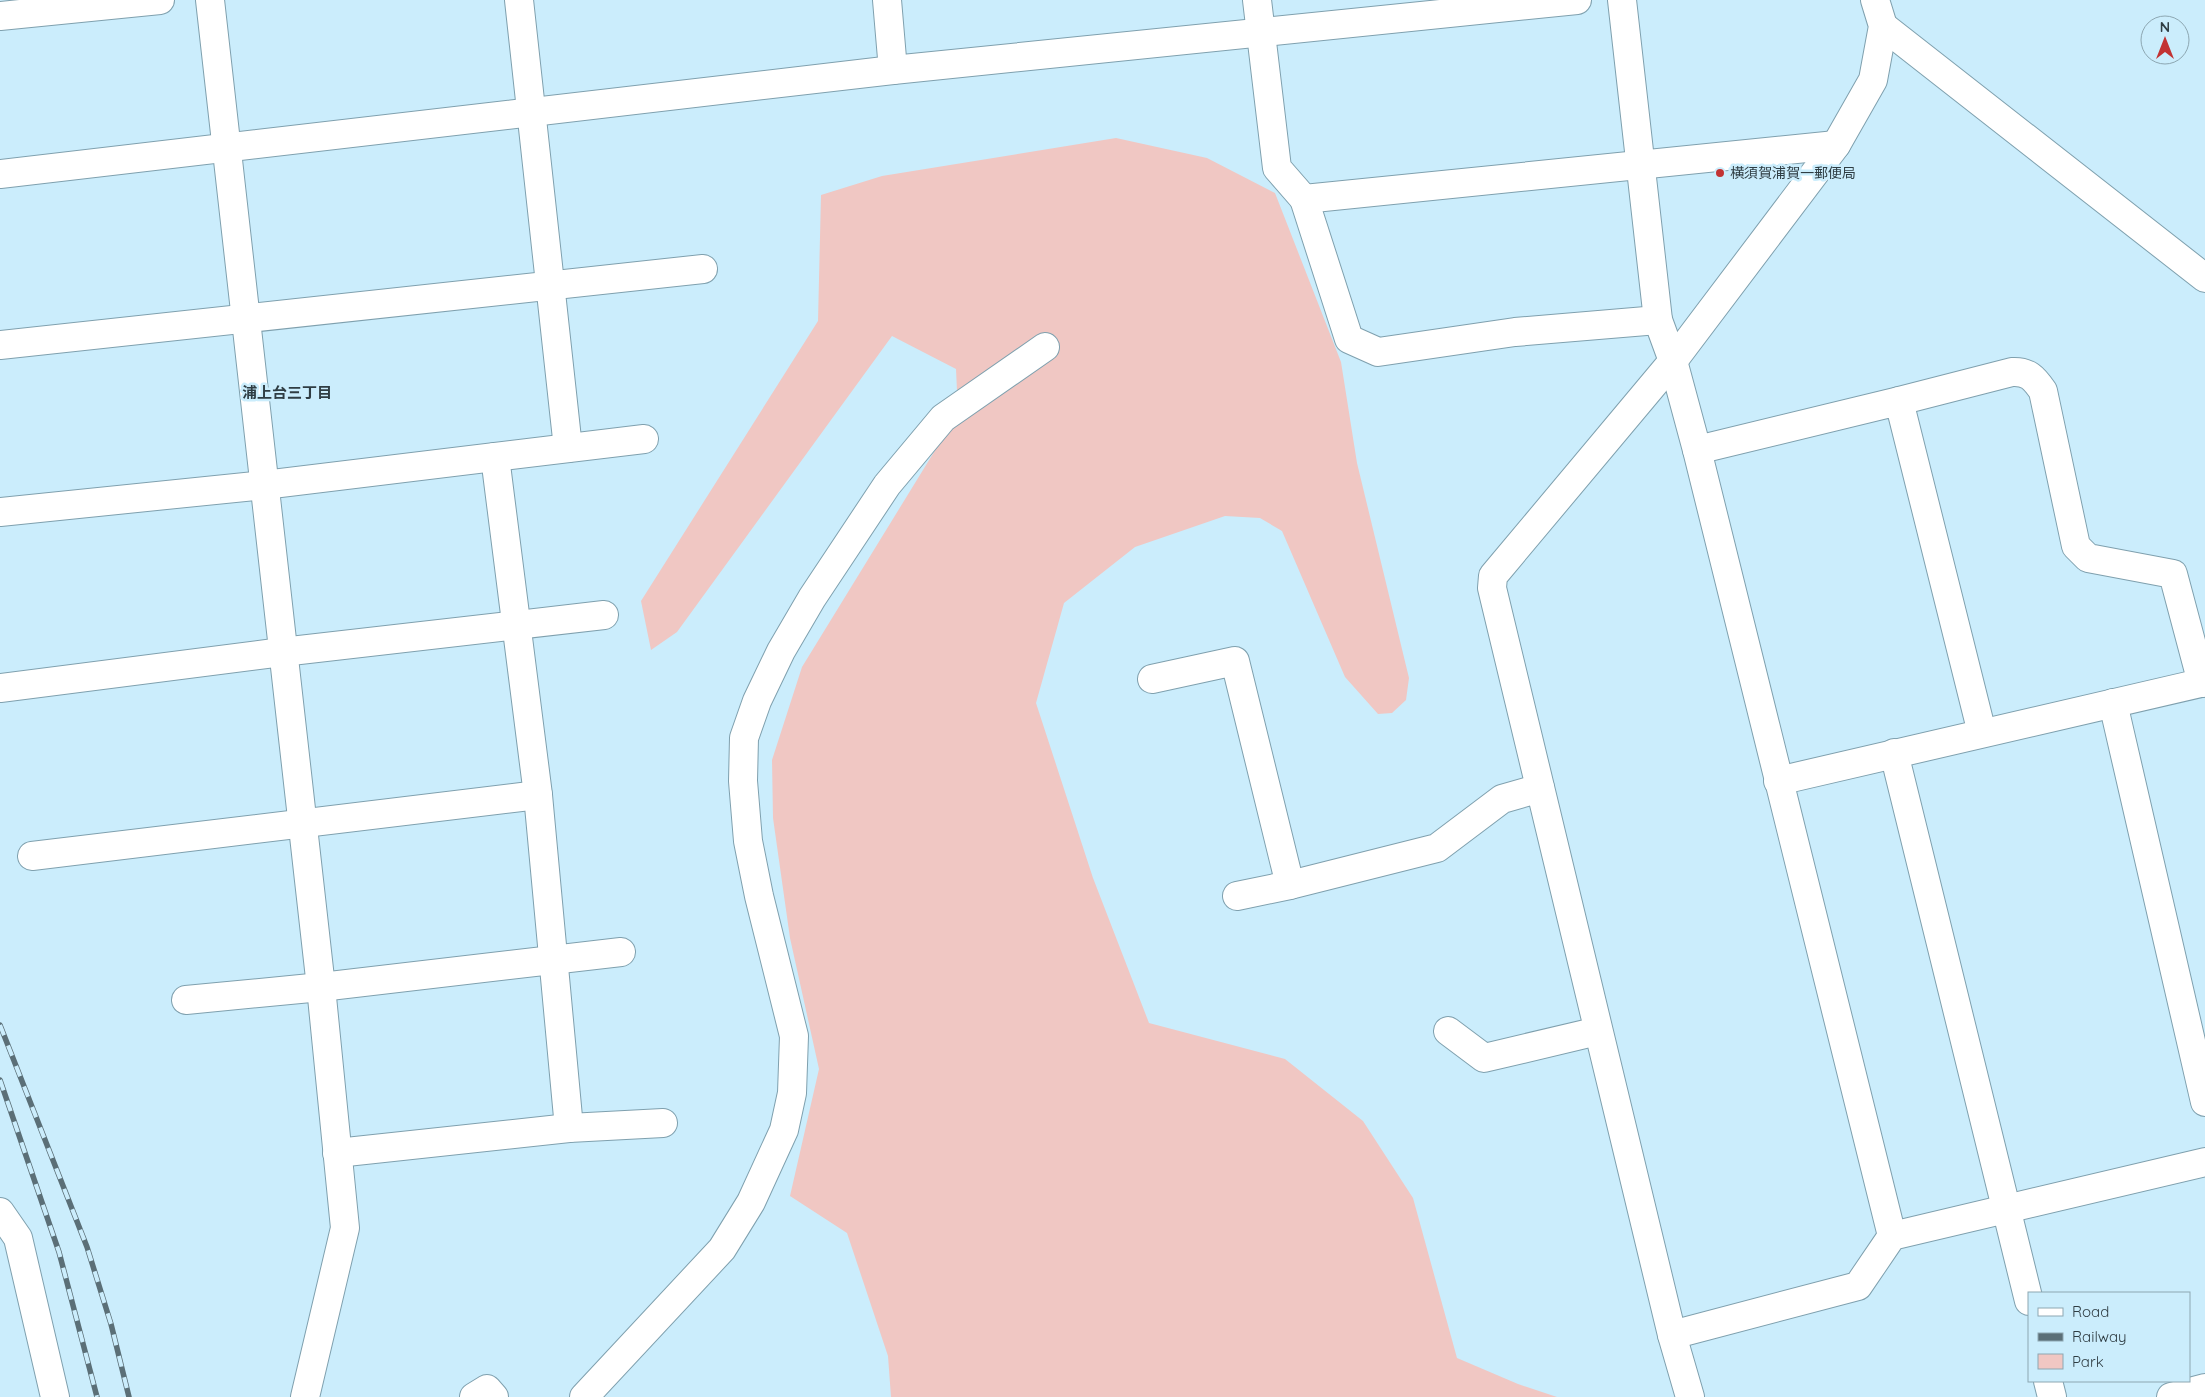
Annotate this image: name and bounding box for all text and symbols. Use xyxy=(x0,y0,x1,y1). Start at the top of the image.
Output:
north arrow xyxy=(2140,15,2190,65)
text: N xyxy=(2160,18,2170,36)
place label: 横須賀浦賀一郵便局 xyxy=(1730,164,1856,182)
marker: 横須賀浦賀一郵便局 xyxy=(1714,167,1726,179)
district label: 浦上台三丁目 xyxy=(242,383,332,402)
legend xyxy=(2028,1292,2190,1382)
text: Road xyxy=(2072,1302,2109,1321)
text: Railway xyxy=(2072,1327,2127,1346)
text: Park xyxy=(2072,1352,2104,1371)

